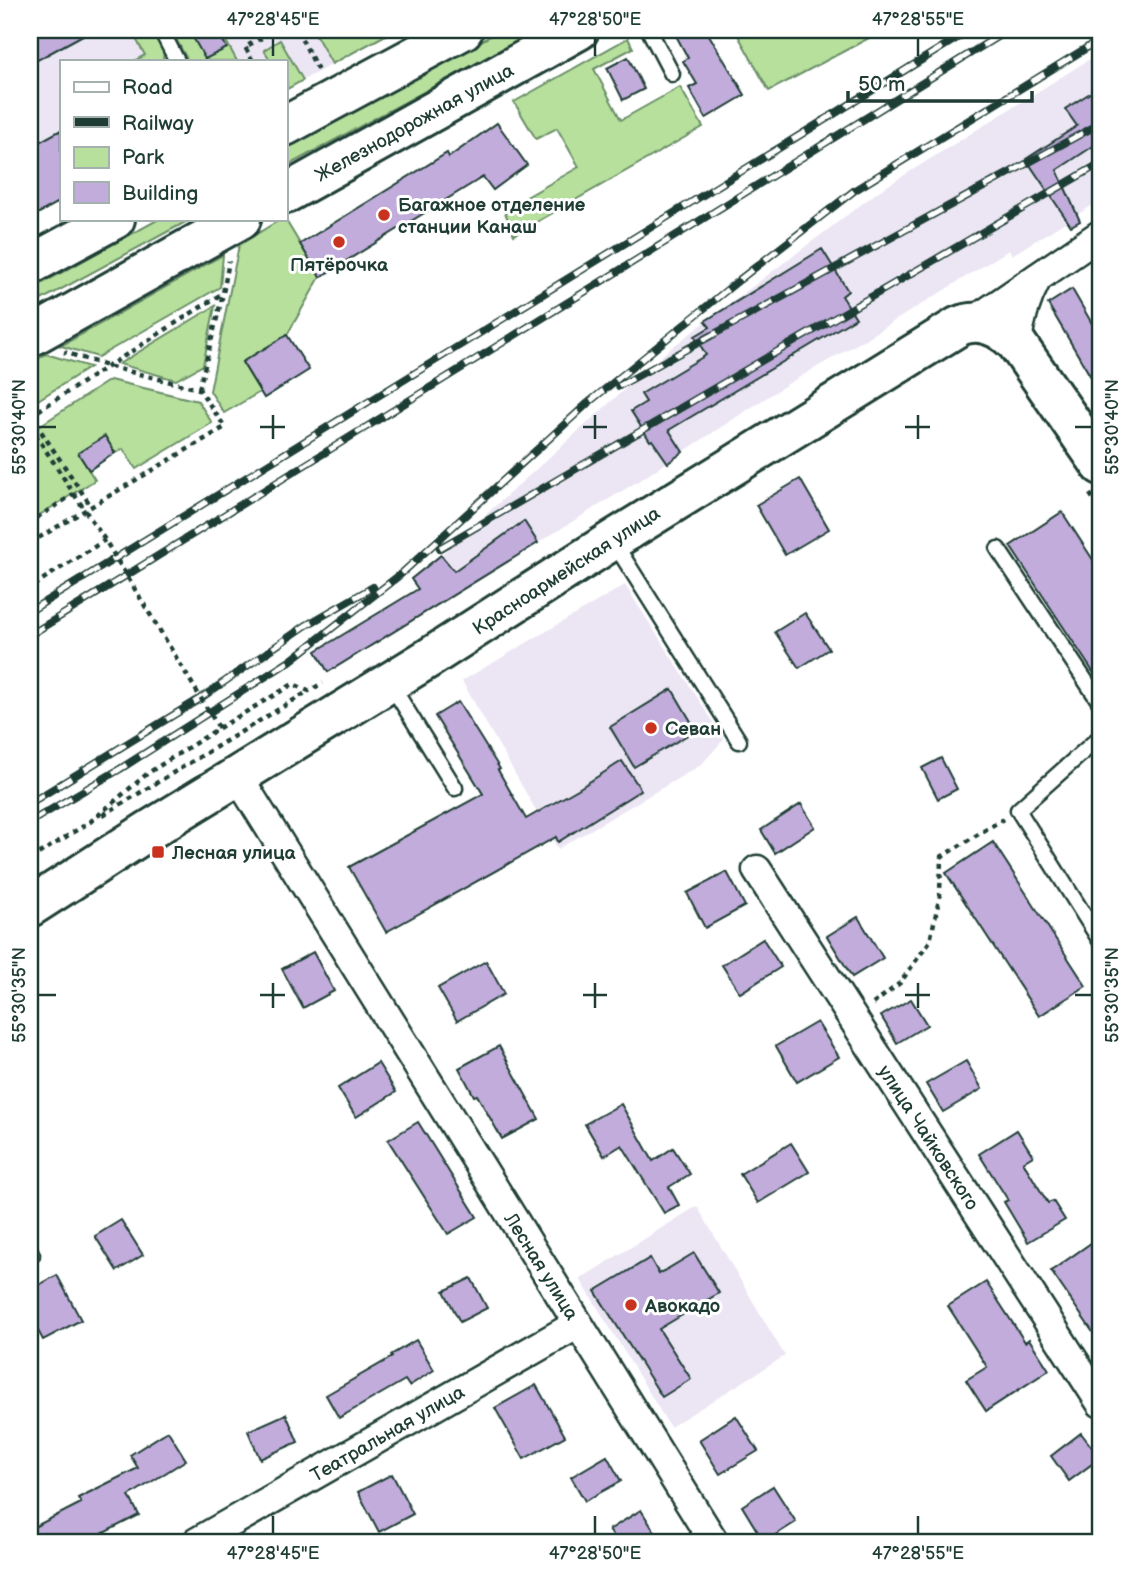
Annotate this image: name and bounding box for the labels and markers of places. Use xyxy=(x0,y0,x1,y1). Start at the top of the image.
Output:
place label: Багажное отделение станции Канаш xyxy=(398,194,586,239)
marker: Багажное отделение станции Канаш xyxy=(376,207,392,223)
marker: Пятёрочка xyxy=(331,234,347,250)
place label: Пятёрочка xyxy=(290,254,389,277)
place label: Севан xyxy=(665,718,721,741)
marker: Севан xyxy=(643,720,659,736)
place label: Лесная улица xyxy=(171,842,297,865)
marker: Лесная улица xyxy=(150,844,166,860)
place label: Авокадо xyxy=(644,1295,720,1318)
marker: Авокадо xyxy=(623,1297,639,1313)

